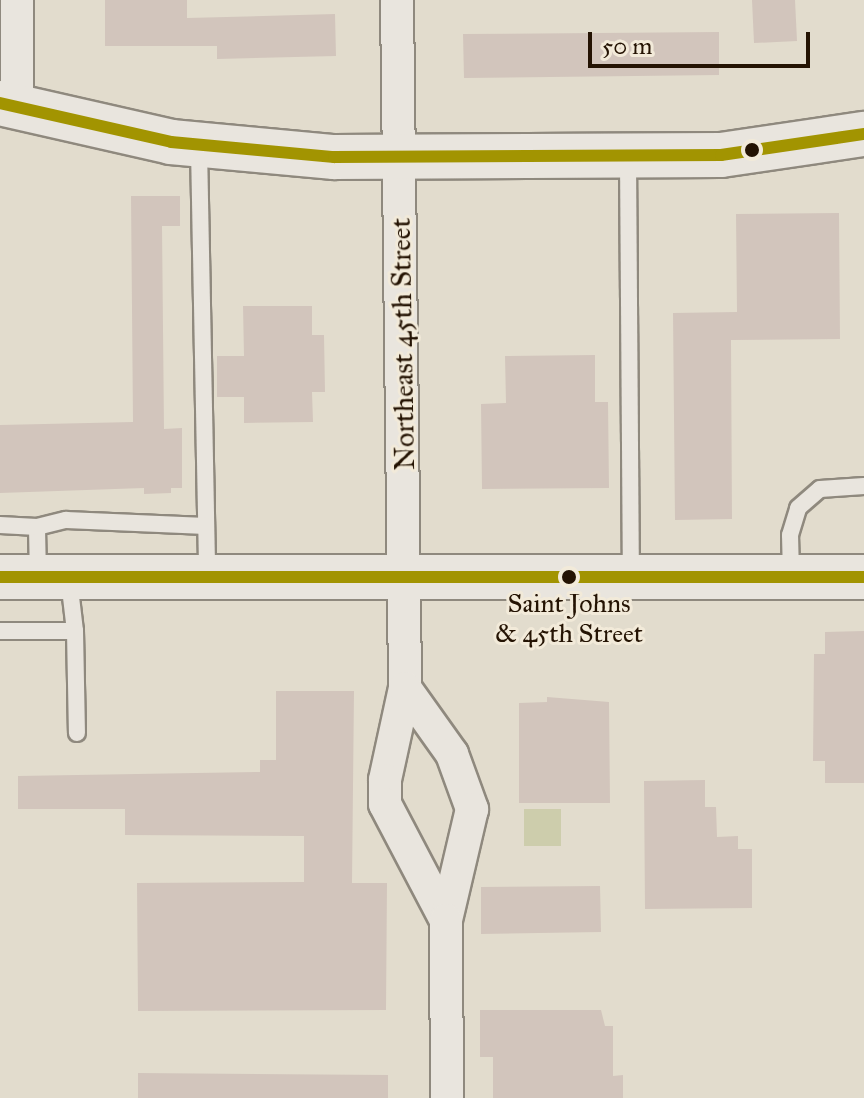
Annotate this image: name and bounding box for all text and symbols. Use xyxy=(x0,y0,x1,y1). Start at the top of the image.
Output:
scale bar xyxy=(592,16,814,66)
text: 50 m xyxy=(602,31,652,61)
unlabelled marker xyxy=(744,142,760,158)
street label: Northeast 45th Street xyxy=(384,217,422,471)
marker: Saint Johns & 45th Street xyxy=(561,569,577,585)
place label: Saint Johns & 45th Street xyxy=(495,588,643,650)

